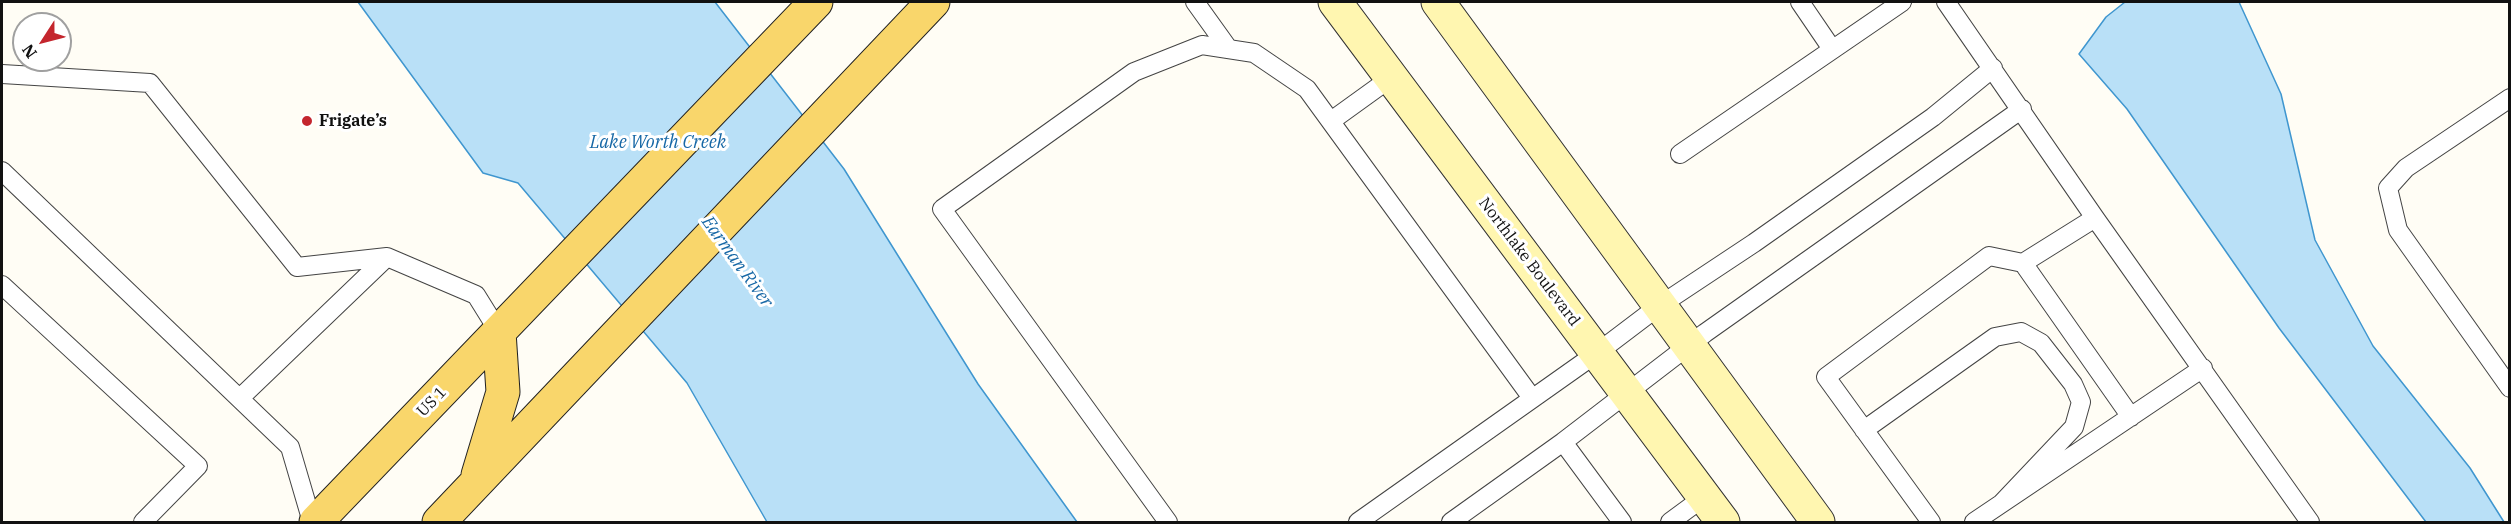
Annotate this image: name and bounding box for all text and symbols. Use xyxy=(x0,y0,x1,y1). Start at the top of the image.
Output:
north arrow xyxy=(12,12,72,72)
text: N xyxy=(17,40,41,62)
place label: Frigate’s xyxy=(319,111,387,131)
marker: Frigate’s xyxy=(300,114,314,128)
water label: Lake Worth Creek xyxy=(590,132,726,154)
street label: Northlake Boulevard xyxy=(1474,194,1584,330)
water label: Earman River xyxy=(697,212,777,312)
street label: US 1 xyxy=(413,383,451,421)

